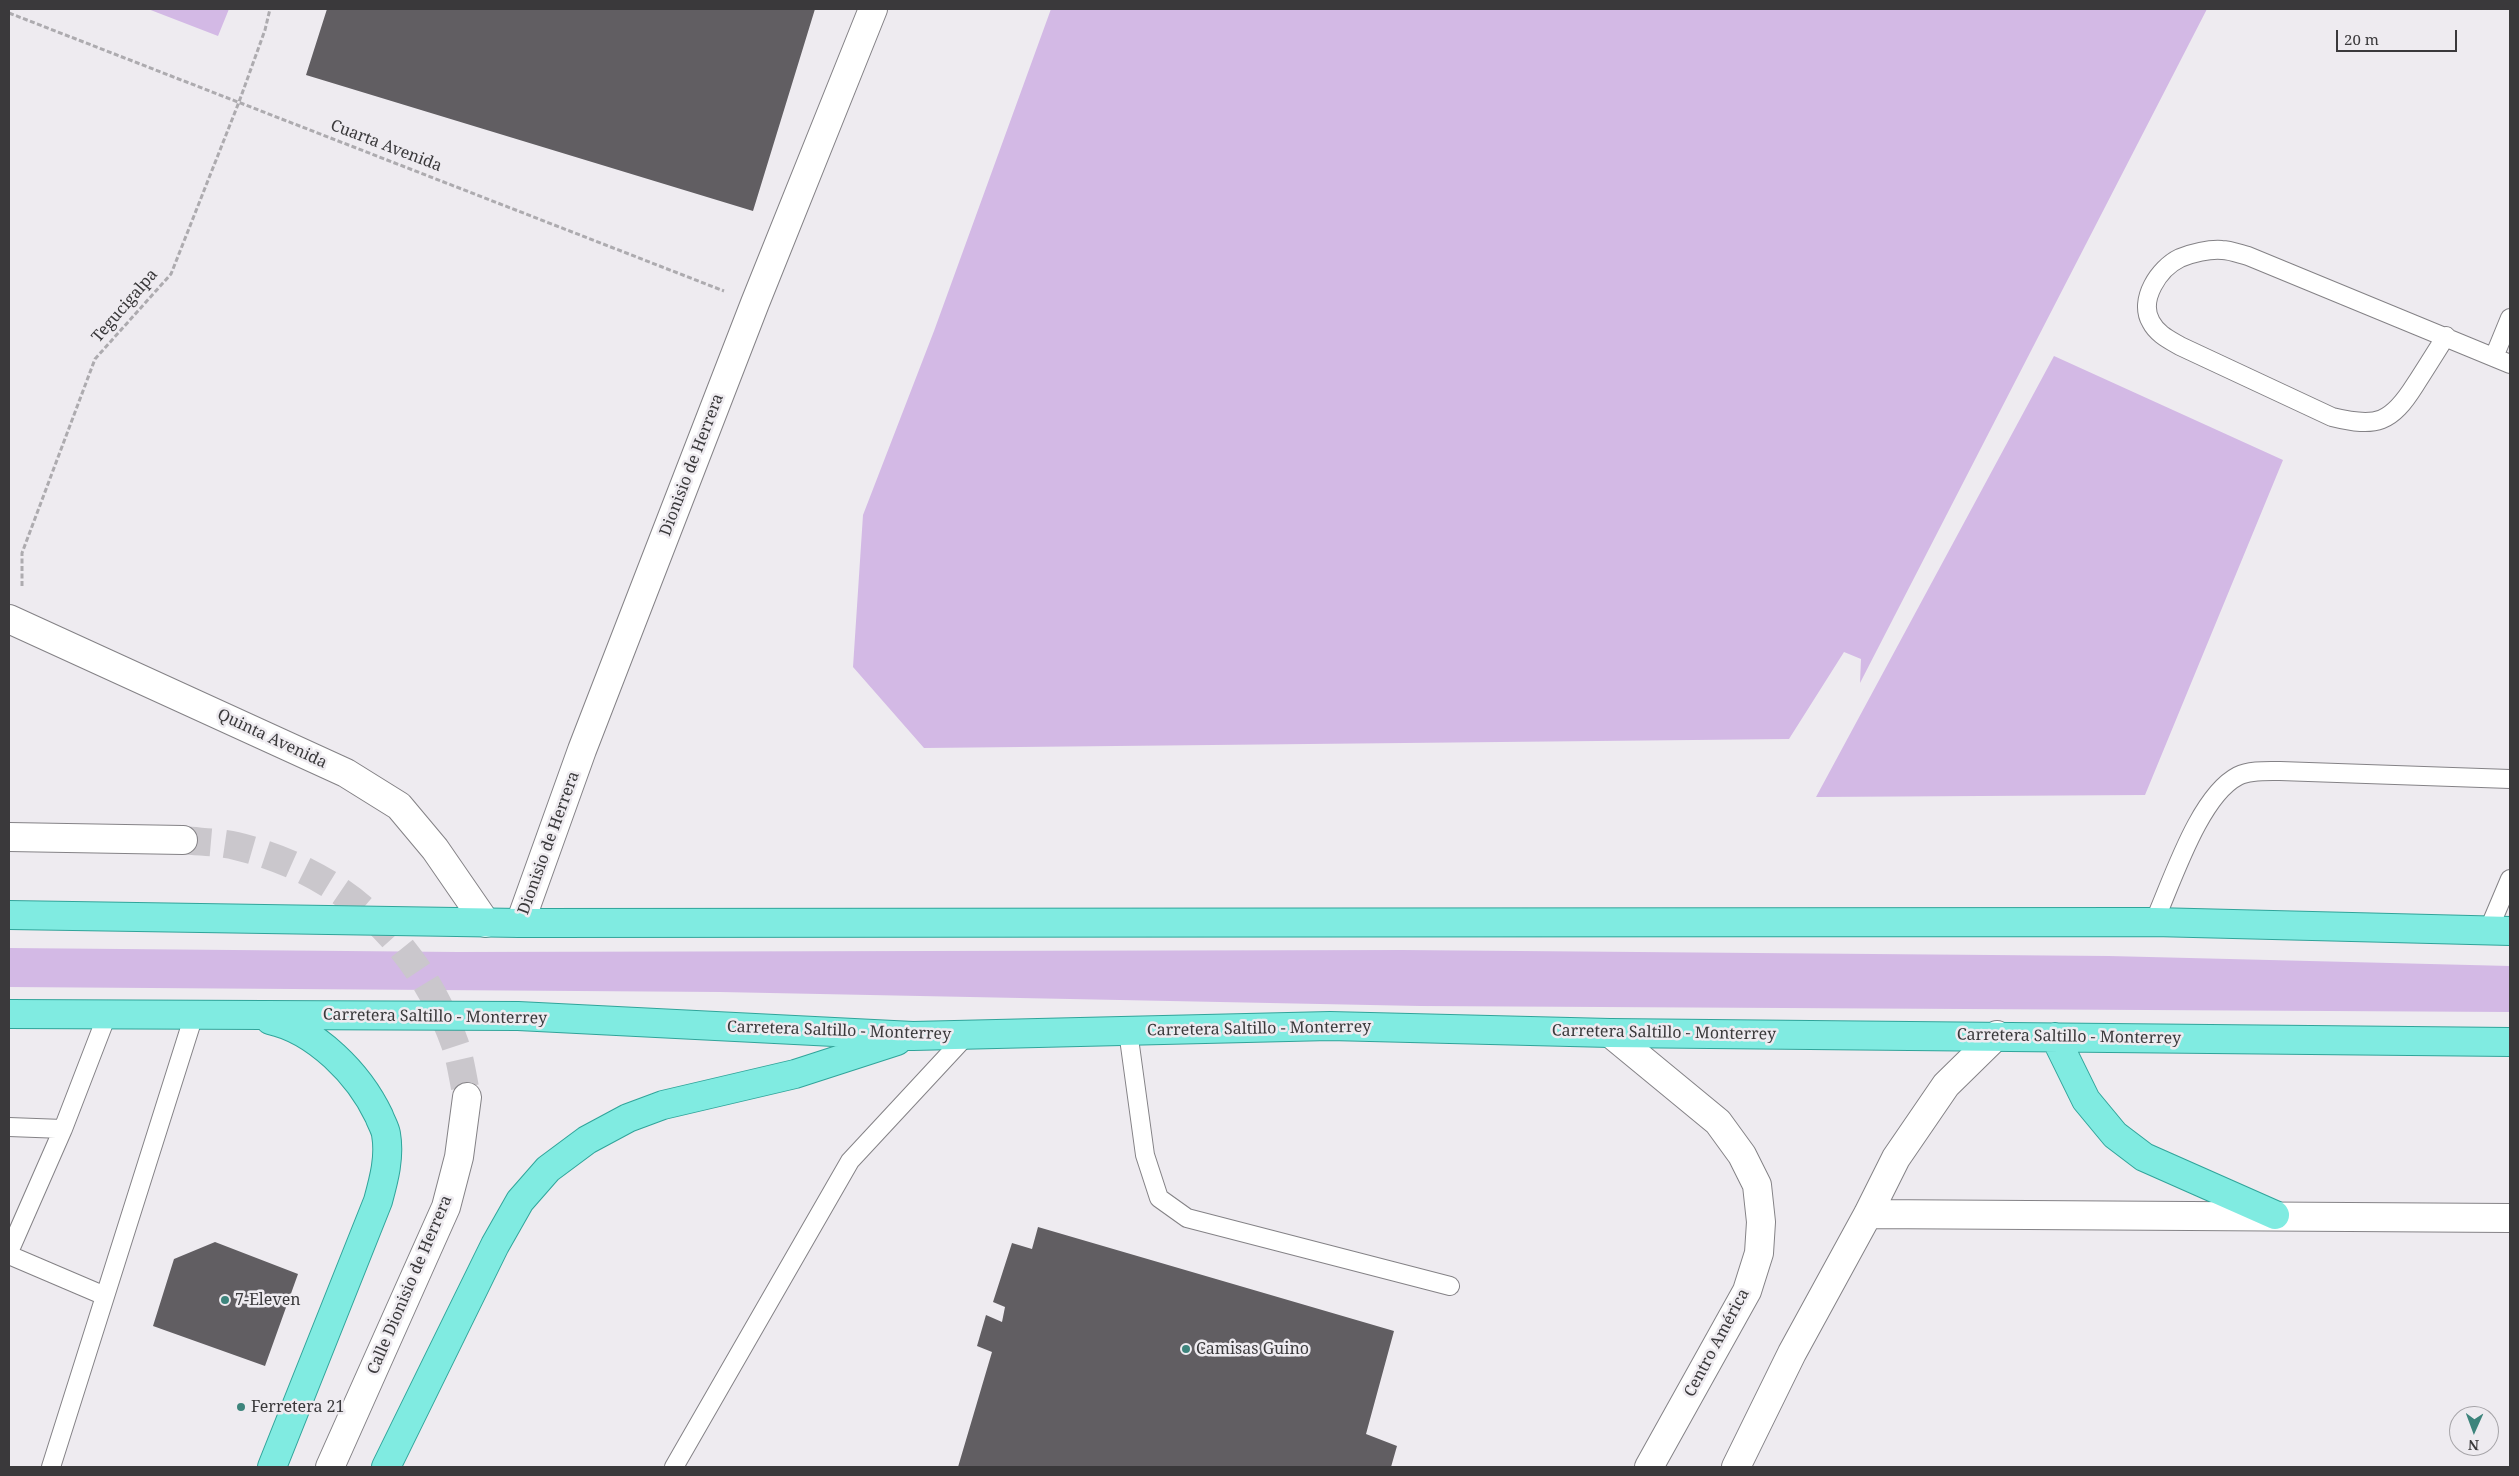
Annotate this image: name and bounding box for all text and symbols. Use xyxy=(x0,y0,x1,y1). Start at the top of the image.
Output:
scale bar xyxy=(2339,20,2460,52)
text: 20 m xyxy=(2344,29,2379,49)
street label: Cuarta Avenida xyxy=(328,116,444,176)
street label: Tegucigalpa xyxy=(88,265,162,347)
street label: Dionisio de Herrera xyxy=(656,391,728,539)
street label: Quinta Avenida xyxy=(214,705,330,773)
street label: Dionisio de Herrera xyxy=(514,769,584,917)
street label: Carretera Saltillo - Monterrey xyxy=(323,1005,547,1029)
street label: Carretera Saltillo - Monterrey xyxy=(727,1017,951,1045)
street label: Carretera Saltillo - Monterrey xyxy=(1147,1017,1371,1041)
street label: Carretera Saltillo - Monterrey xyxy=(1552,1021,1776,1045)
street label: Carretera Saltillo - Monterrey xyxy=(1957,1025,2181,1049)
street label: Calle Dionisio de Herrera xyxy=(364,1193,456,1377)
street label: Centro América xyxy=(1680,1286,1754,1400)
place label: 7-Eleven xyxy=(235,1290,301,1310)
marker: 7-Eleven xyxy=(219,1294,231,1306)
place label: Camisas Guino xyxy=(1196,1339,1309,1359)
marker: Camisas Guino xyxy=(1180,1343,1192,1355)
place label: Ferretera 21 xyxy=(251,1397,344,1417)
marker: Ferretera 21 xyxy=(235,1401,247,1413)
north arrow xyxy=(2449,1406,2499,1456)
text: N xyxy=(2468,1436,2479,1455)

